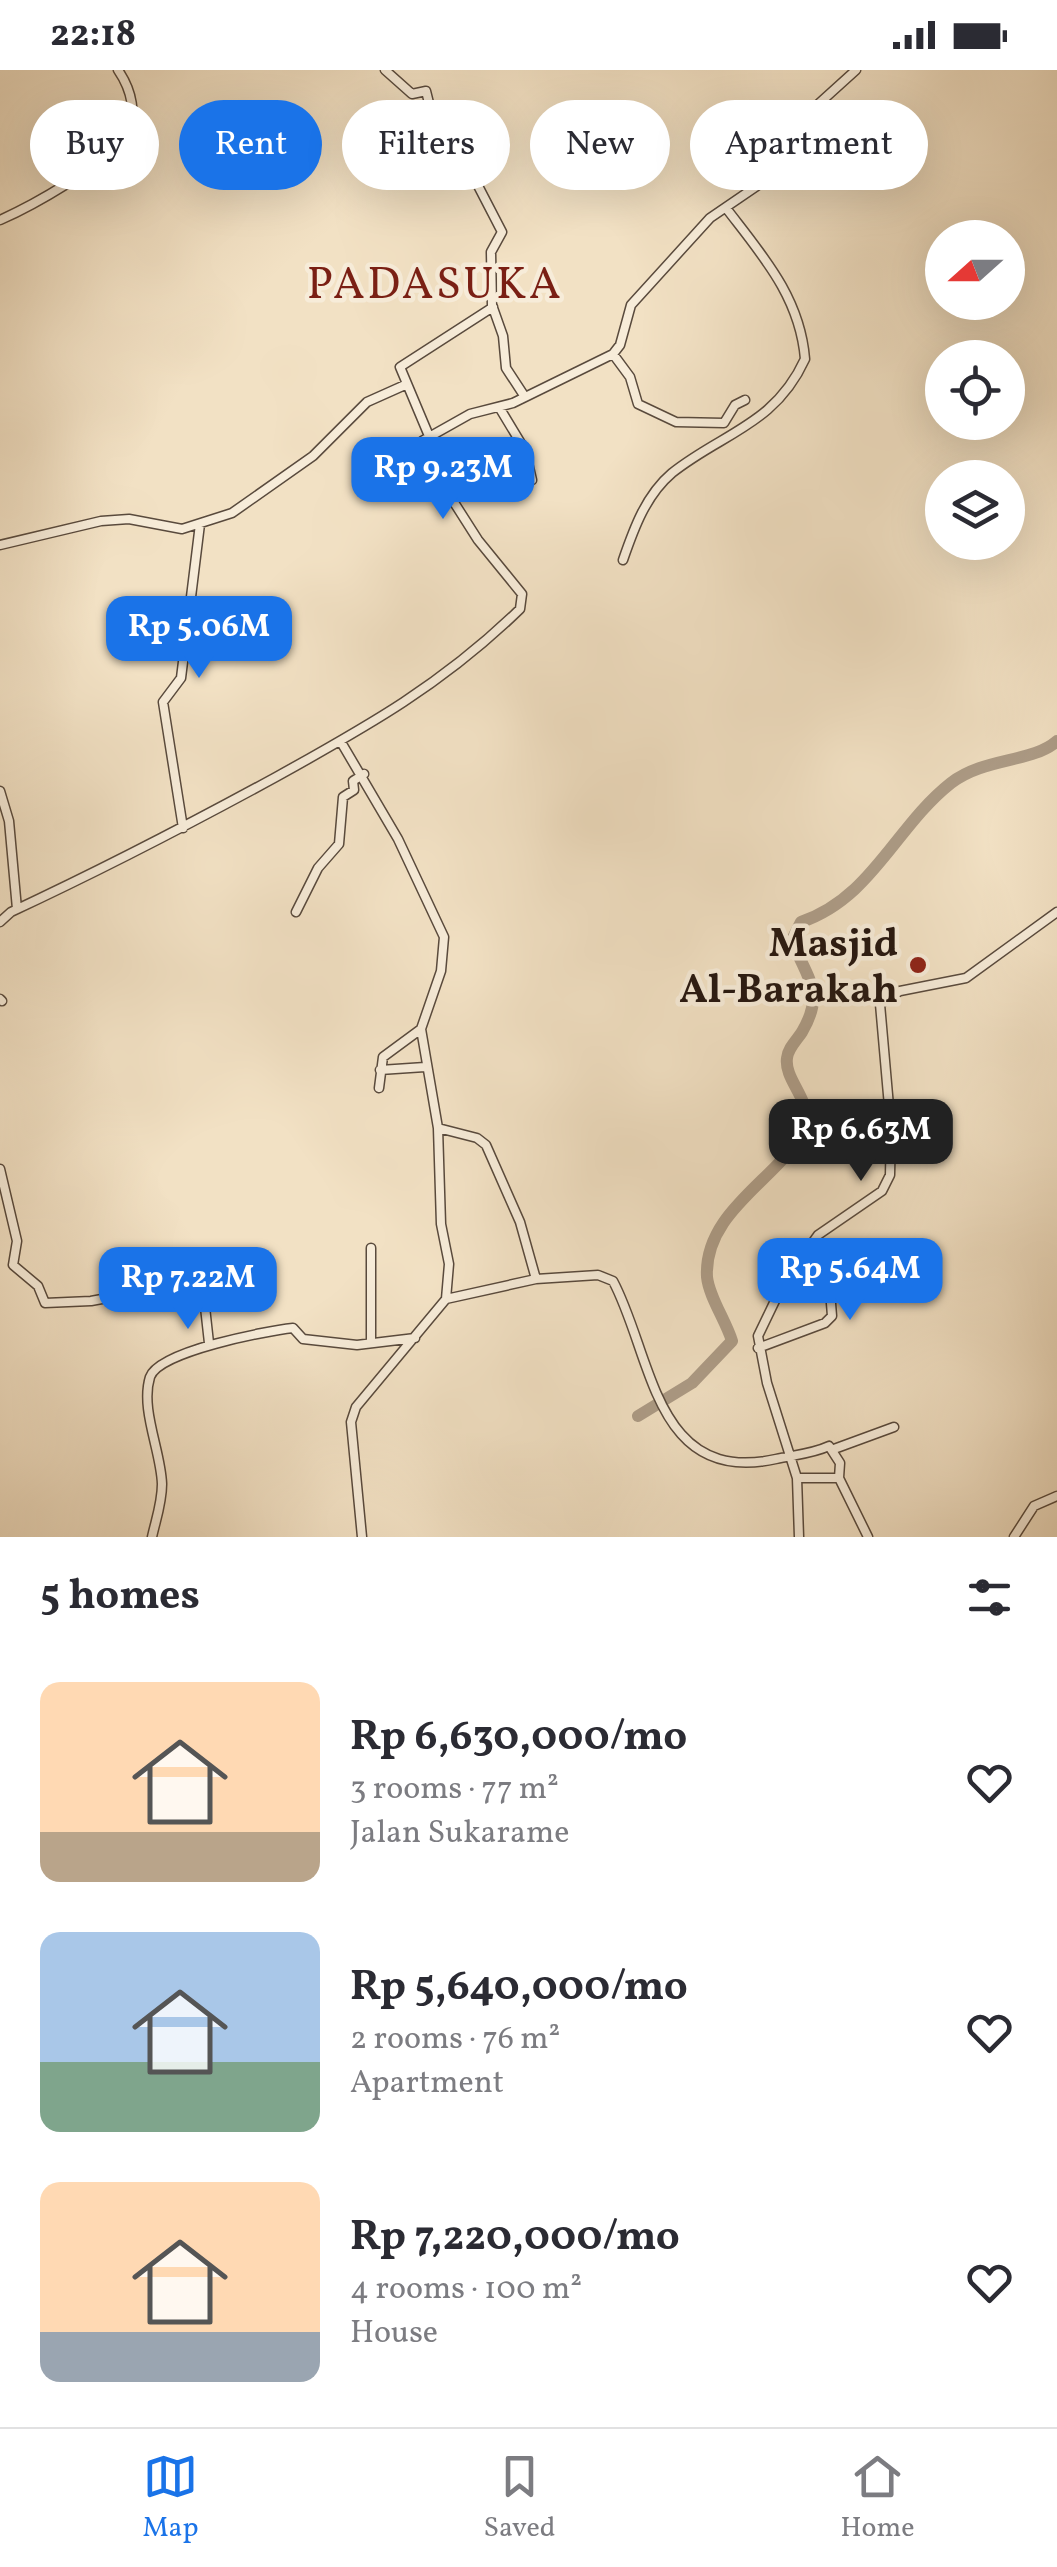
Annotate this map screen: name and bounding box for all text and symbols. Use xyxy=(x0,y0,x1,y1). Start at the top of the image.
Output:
text: 22:18 xyxy=(50,9,136,62)
chip: Buy xyxy=(30,100,159,190)
chip: Rent xyxy=(179,100,322,190)
chip: Filters xyxy=(342,100,510,190)
chip: New xyxy=(530,100,670,190)
chip: Apartment xyxy=(690,100,928,190)
north arrow xyxy=(925,220,1025,320)
map controls xyxy=(925,220,1025,560)
district label: PADASUKA xyxy=(307,255,563,318)
button: locate xyxy=(925,340,1025,440)
pin: Rp 9.23M xyxy=(340,437,546,522)
text: Rp 9.23M xyxy=(373,447,513,491)
button: layers xyxy=(925,460,1025,560)
pin: Rp 5.06M xyxy=(96,596,302,681)
text: Rp 5.06M xyxy=(128,606,270,650)
place label: Masjid Al-Barakah xyxy=(679,918,898,1020)
marker: Masjid Al-Barakah xyxy=(907,954,929,976)
pin: Rp 6.63M xyxy=(758,1099,964,1184)
text: Rp 6.63M xyxy=(791,1109,931,1153)
pin: Rp 5.64M xyxy=(747,1238,953,1323)
pin: Rp 7.22M xyxy=(85,1247,291,1332)
text: Rp 5.64M xyxy=(780,1248,920,1292)
text: Rp 7.22M xyxy=(121,1257,255,1301)
text: 5 homes xyxy=(40,1568,200,1627)
icon: filters xyxy=(962,1570,1017,1625)
text: Rp 6,630,000/mo xyxy=(350,1709,687,1768)
icon: home xyxy=(120,1722,240,1842)
icon: heart xyxy=(962,1755,1017,1810)
text: 3 rooms · 77 m² xyxy=(350,1768,559,1812)
text: Jalan Sukarame xyxy=(350,1812,569,1856)
text: Rp 5,640,000/mo xyxy=(350,1959,688,2018)
icon: home xyxy=(120,1972,240,2092)
icon: heart xyxy=(962,2005,1017,2060)
text: 2 rooms · 76 m² xyxy=(350,2018,560,2062)
text: Apartment xyxy=(350,2062,504,2106)
text: Rp 7,220,000/mo xyxy=(350,2209,680,2268)
icon: home xyxy=(120,2222,240,2342)
icon: heart xyxy=(962,2255,1017,2310)
text: 4 rooms · 100 m² xyxy=(350,2268,582,2312)
text: House xyxy=(350,2312,438,2356)
tab: Map xyxy=(142,2449,199,2548)
tab: Saved xyxy=(483,2449,556,2548)
tab: Home xyxy=(840,2449,915,2548)

